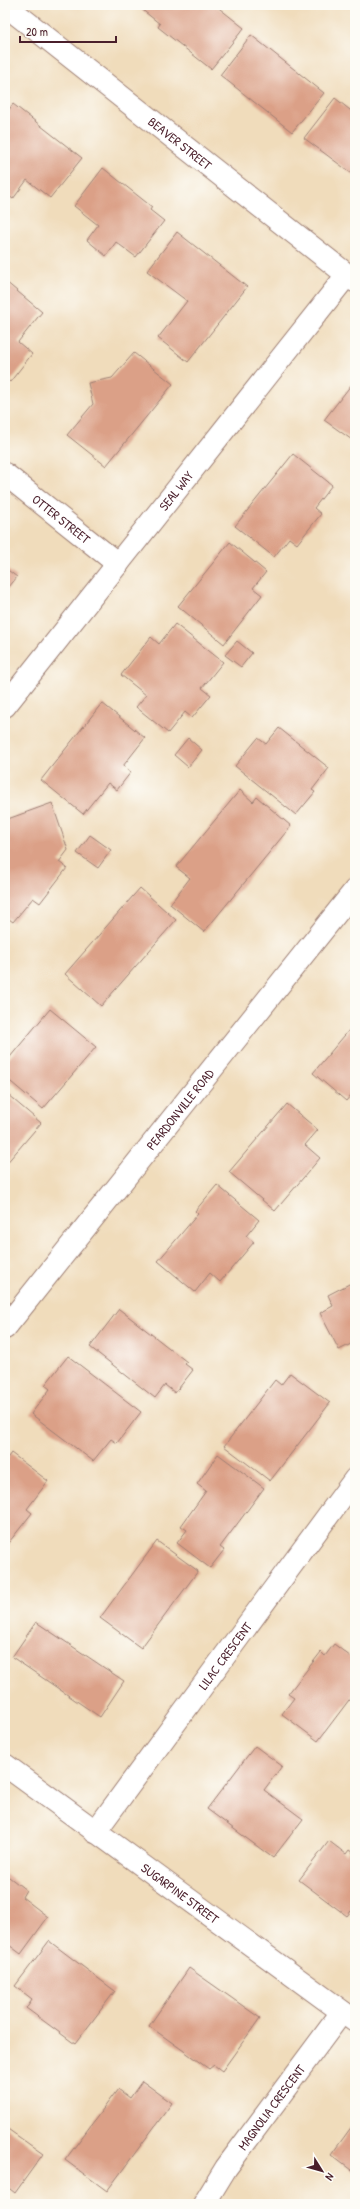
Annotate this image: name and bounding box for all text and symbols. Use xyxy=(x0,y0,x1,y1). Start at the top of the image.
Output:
scale bar xyxy=(20,18,116,44)
text: 20 m xyxy=(26,23,48,40)
street label: BEAVER STREET xyxy=(145,112,216,174)
street label: SEAL WAY xyxy=(155,467,197,514)
street label: OTTER STREET xyxy=(28,490,95,548)
street label: PEARDONVILLE ROAD xyxy=(142,1064,218,1154)
street label: LILAC CRESCENT xyxy=(194,1617,256,1693)
street label: SUGARPINE STREET xyxy=(138,1859,223,1928)
street label: MAGNOLIA CRESCENT xyxy=(233,2060,310,2154)
north arrow xyxy=(302,2151,342,2191)
text: N xyxy=(323,2170,337,2184)

